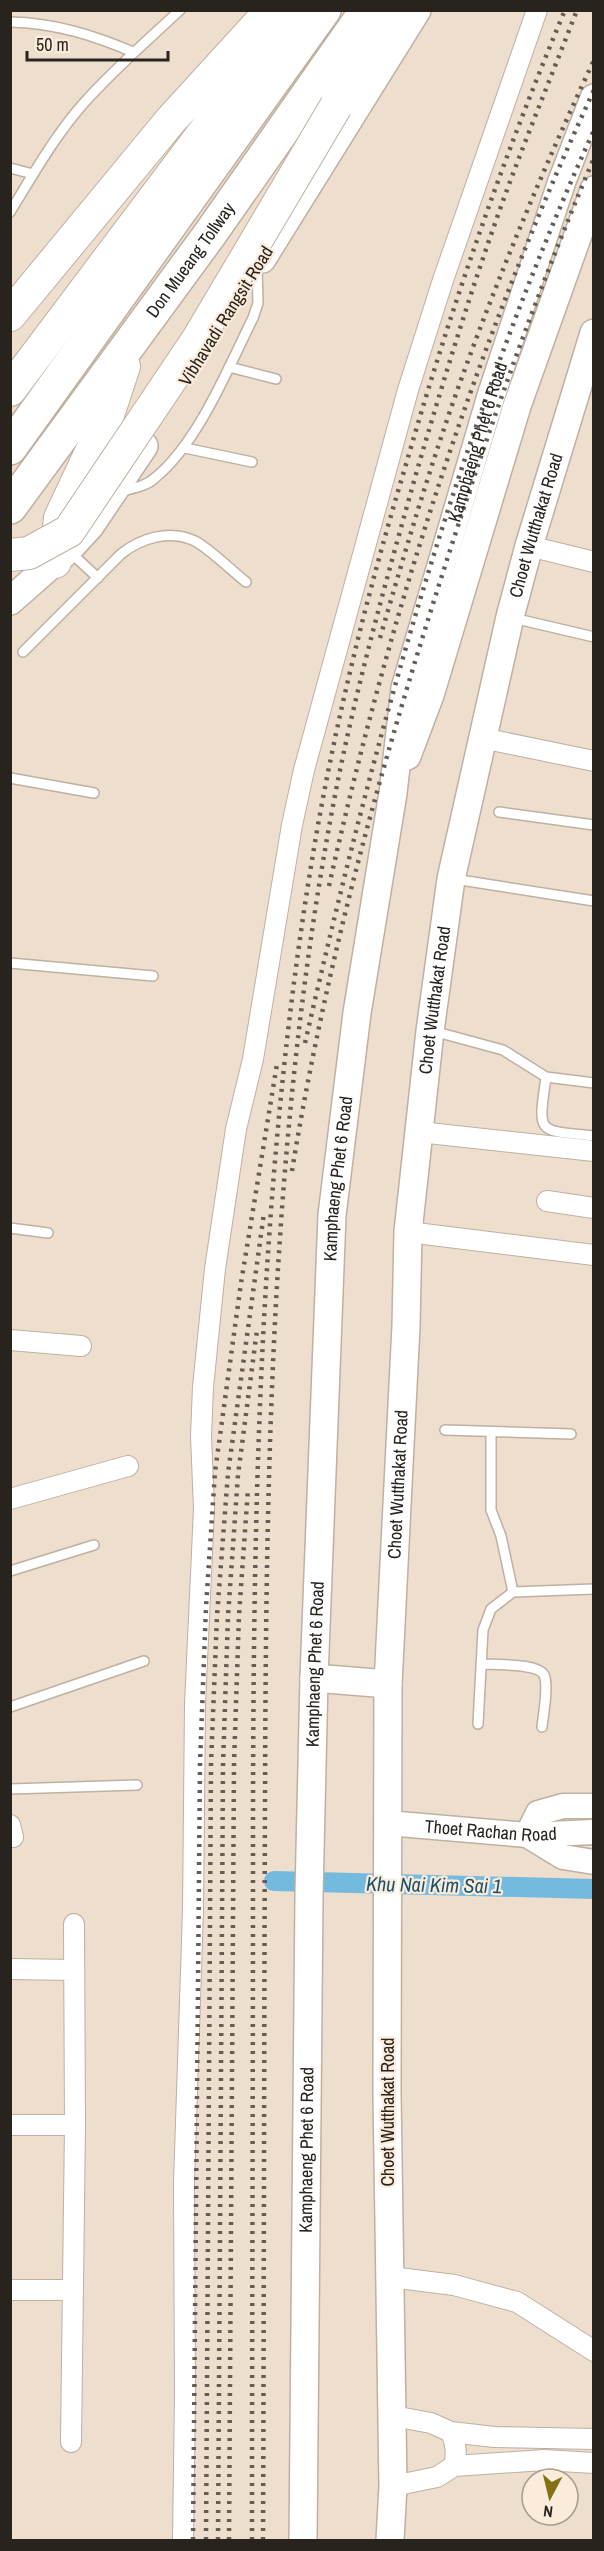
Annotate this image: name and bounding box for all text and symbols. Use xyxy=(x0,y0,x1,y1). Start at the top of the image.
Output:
scale bar xyxy=(27,24,168,62)
text: 50 m xyxy=(36,32,69,57)
street label: Don Mueang Tollway xyxy=(140,197,241,322)
street label: Vibhavadi Rangsit Road xyxy=(172,241,279,390)
street label: Kamphaeng Phet 6 Road xyxy=(442,359,513,525)
street label: Choet Wutthakat Road xyxy=(503,450,569,600)
street label: Choet Wutthakat Road xyxy=(412,924,456,1075)
street label: Kamphaeng Phet 6 Road xyxy=(317,1095,359,1262)
street label: Choet Wutthakat Road xyxy=(381,1409,414,1560)
street label: Kamphaeng Phet 6 Road xyxy=(299,1581,330,1747)
street label: Thoet Rachan Road xyxy=(424,1813,557,1847)
water label: Khu Nai Kim Sai 1 xyxy=(366,1870,502,1899)
street label: Choet Wutthakat Road xyxy=(375,2037,400,2187)
street label: Kamphaeng Phet 6 Road xyxy=(293,2067,319,2233)
north arrow xyxy=(520,2467,580,2527)
text: N xyxy=(542,2500,554,2523)

